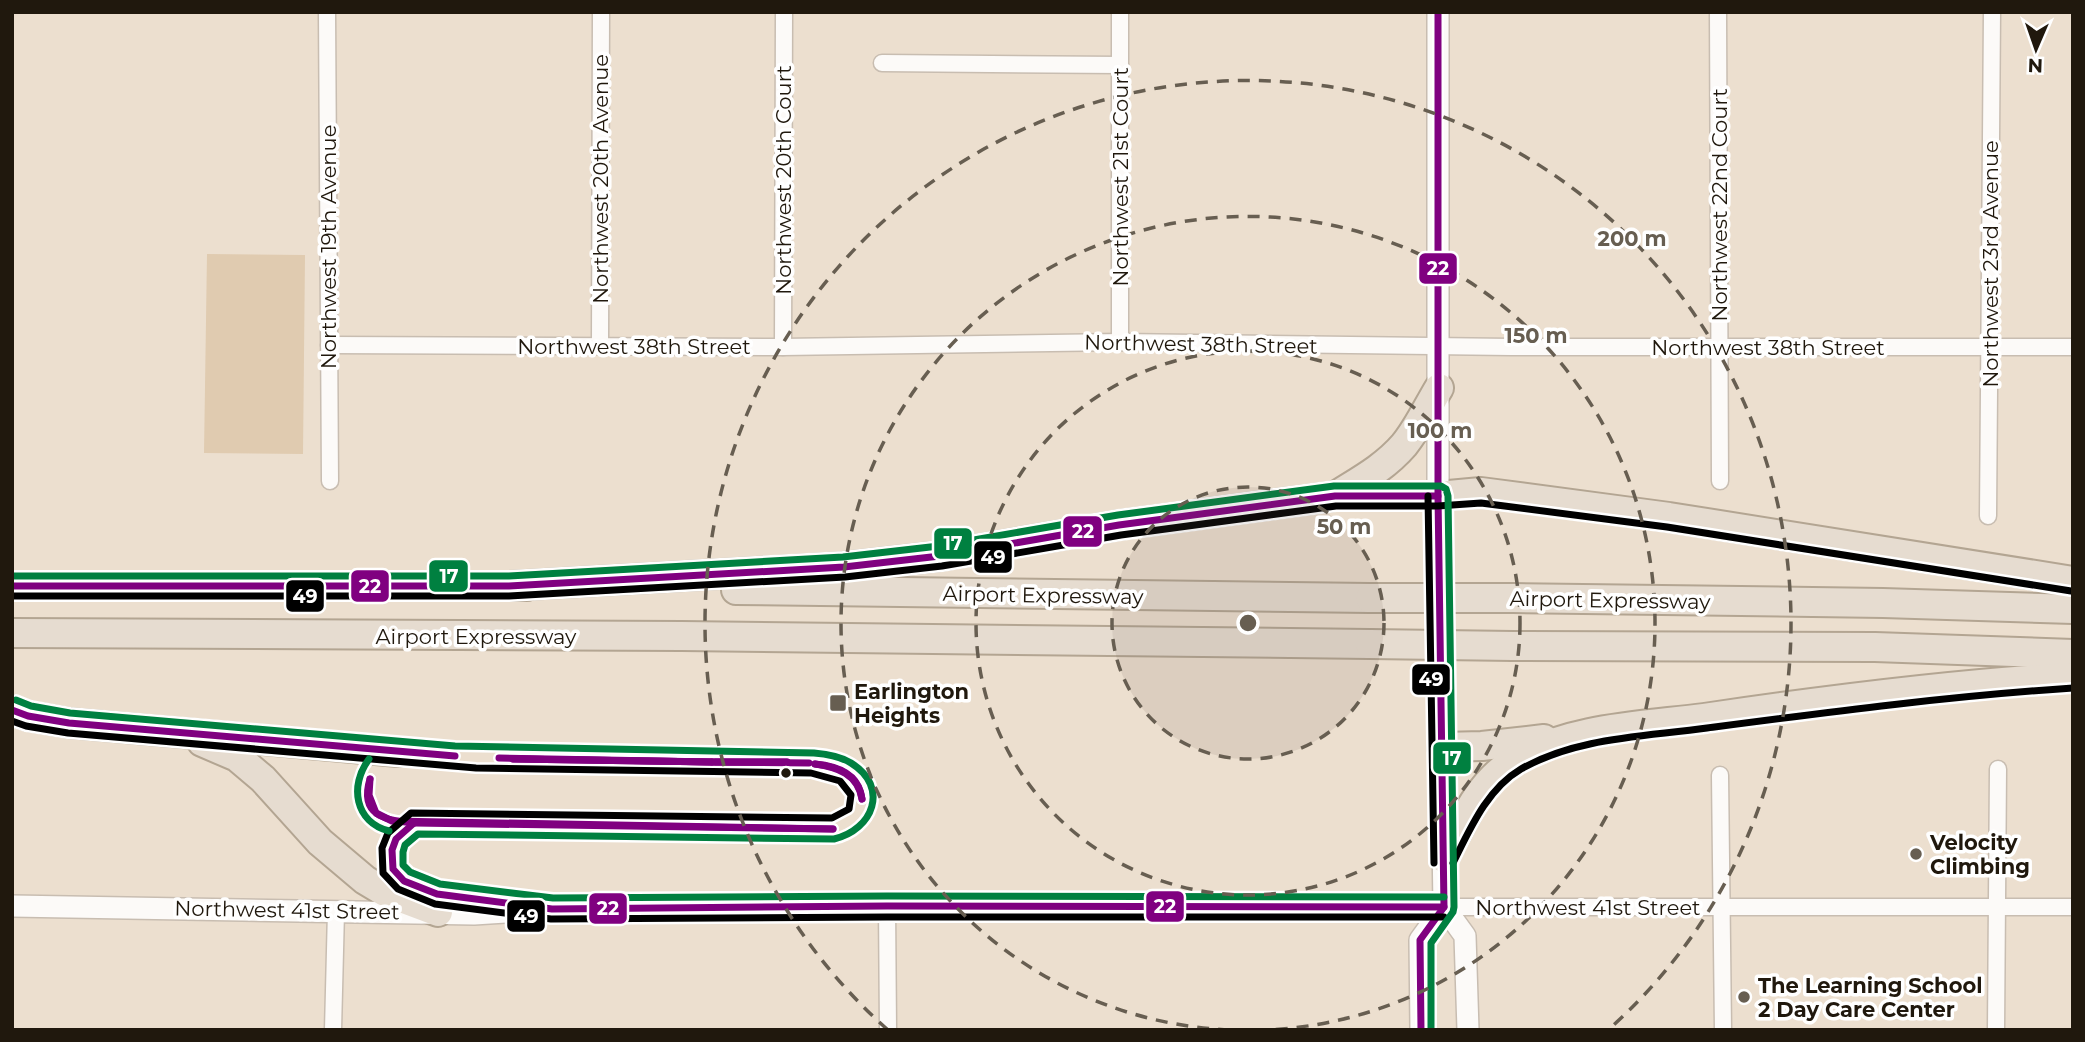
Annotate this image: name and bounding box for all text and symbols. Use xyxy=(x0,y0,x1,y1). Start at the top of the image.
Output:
north arrow xyxy=(2001,14,2071,84)
street label: Northwest 20th Avenue xyxy=(588,54,613,304)
text: N xyxy=(2027,54,2044,77)
street label: Northwest 20th Court xyxy=(771,65,796,295)
street label: Northwest 21st Court xyxy=(1108,67,1133,287)
street label: Northwest 22nd Court xyxy=(1707,88,1732,322)
street label: Northwest 19th Avenue xyxy=(316,125,341,369)
street label: Northwest 23rd Avenue xyxy=(1978,140,2003,388)
text: 200 m xyxy=(1598,226,1666,251)
line badge: 22 xyxy=(1418,252,1458,285)
text: 22 xyxy=(1427,257,1449,280)
text: 150 m xyxy=(1505,323,1567,348)
street label: Northwest 38th Street xyxy=(1084,329,1318,359)
street label: Northwest 38th Street xyxy=(517,334,751,359)
street label: Northwest 38th Street xyxy=(1651,335,1885,360)
text: 100 m xyxy=(1408,418,1472,443)
text: 50 m xyxy=(1317,514,1371,539)
line badge: 22 xyxy=(1062,515,1103,548)
text: 22 xyxy=(1072,520,1094,543)
line badge: 17 xyxy=(933,527,973,560)
text: 17 xyxy=(943,532,963,555)
line badge: 49 xyxy=(973,540,1013,574)
text: 49 xyxy=(980,546,1006,569)
line badge: 17 xyxy=(428,559,469,593)
text: 17 xyxy=(439,565,459,588)
line badge: 22 xyxy=(350,569,390,603)
text: 22 xyxy=(359,575,381,598)
line badge: 49 xyxy=(285,579,325,613)
street label: Airport Expressway xyxy=(942,581,1144,609)
text: 49 xyxy=(292,585,318,608)
street label: Airport Expressway xyxy=(1509,586,1711,614)
centre of rings xyxy=(1236,611,1260,635)
street label: Airport Expressway xyxy=(376,624,577,649)
line badge: 49 xyxy=(1411,663,1451,696)
text: 49 xyxy=(1418,668,1444,691)
place label: Earlington Heights xyxy=(854,679,969,728)
marker: Earlington Heights xyxy=(828,693,848,713)
line badge: 17 xyxy=(1432,741,1472,775)
text: 17 xyxy=(1442,747,1462,770)
unlabelled marker xyxy=(779,766,793,780)
place label: Velocity Climbing xyxy=(1929,830,2030,879)
marker: Velocity Climbing xyxy=(1908,846,1924,862)
line badge: 22 xyxy=(1145,890,1185,923)
line badge: 22 xyxy=(588,892,628,925)
text: 22 xyxy=(1154,895,1176,918)
street label: Northwest 41st Street xyxy=(1475,895,1701,920)
street label: Northwest 41st Street xyxy=(174,896,400,924)
text: 22 xyxy=(597,897,619,920)
line badge: 49 xyxy=(506,899,546,933)
text: 49 xyxy=(513,905,539,928)
place label: The Learning School 2 Day Care Center xyxy=(1758,973,1982,1022)
marker: The Learning School 2 Day Care Center xyxy=(1736,989,1752,1005)

